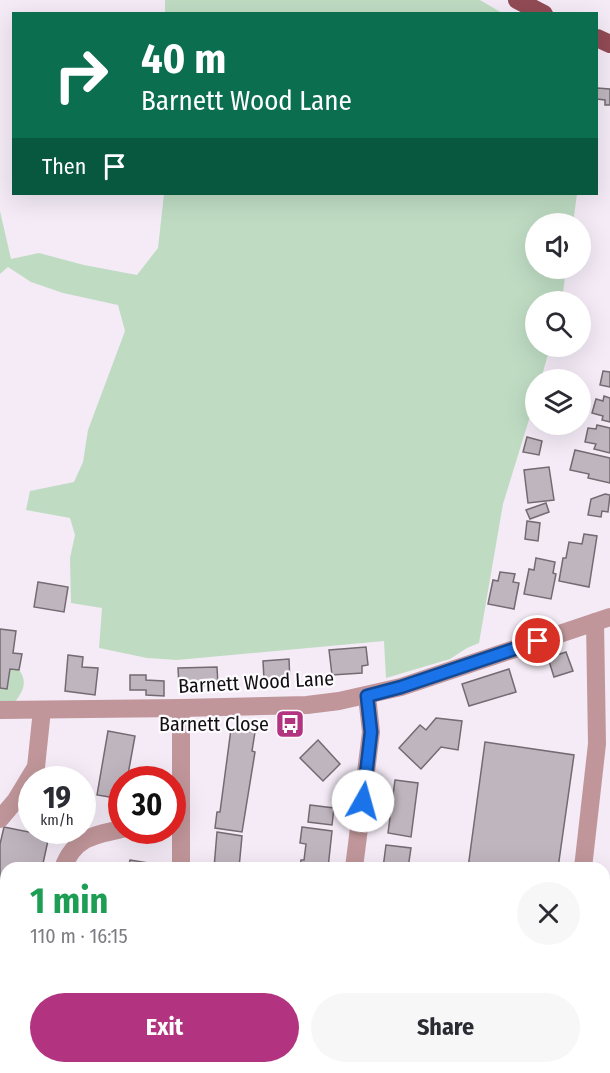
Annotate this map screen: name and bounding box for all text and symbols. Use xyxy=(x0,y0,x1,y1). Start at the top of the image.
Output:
text: 40 m xyxy=(141,34,226,84)
icon: right xyxy=(42,36,120,114)
text: Barnett Wood Lane xyxy=(141,85,352,117)
icon: arrive xyxy=(98,150,131,183)
text: Then xyxy=(42,153,86,180)
map controls xyxy=(525,213,591,435)
button: sound xyxy=(525,213,591,279)
button: search xyxy=(525,291,591,357)
button: layers xyxy=(525,369,591,435)
pin xyxy=(512,615,563,666)
icon: arrive xyxy=(521,624,554,657)
street label: Barnett Wood Lane xyxy=(177,666,335,698)
bus stop icon: Barnett Close xyxy=(274,708,306,740)
place label: Barnett Close xyxy=(159,712,269,736)
speed limit sign: 30 xyxy=(108,766,186,844)
position arrow xyxy=(331,769,395,833)
text: 19 xyxy=(43,780,71,816)
text: km/h xyxy=(40,811,74,829)
text: 1 min xyxy=(30,879,108,923)
button: close xyxy=(517,882,580,945)
text: 110 m · 16:15 xyxy=(30,924,128,948)
button: Exit xyxy=(30,993,299,1062)
button: Share xyxy=(311,993,580,1062)

